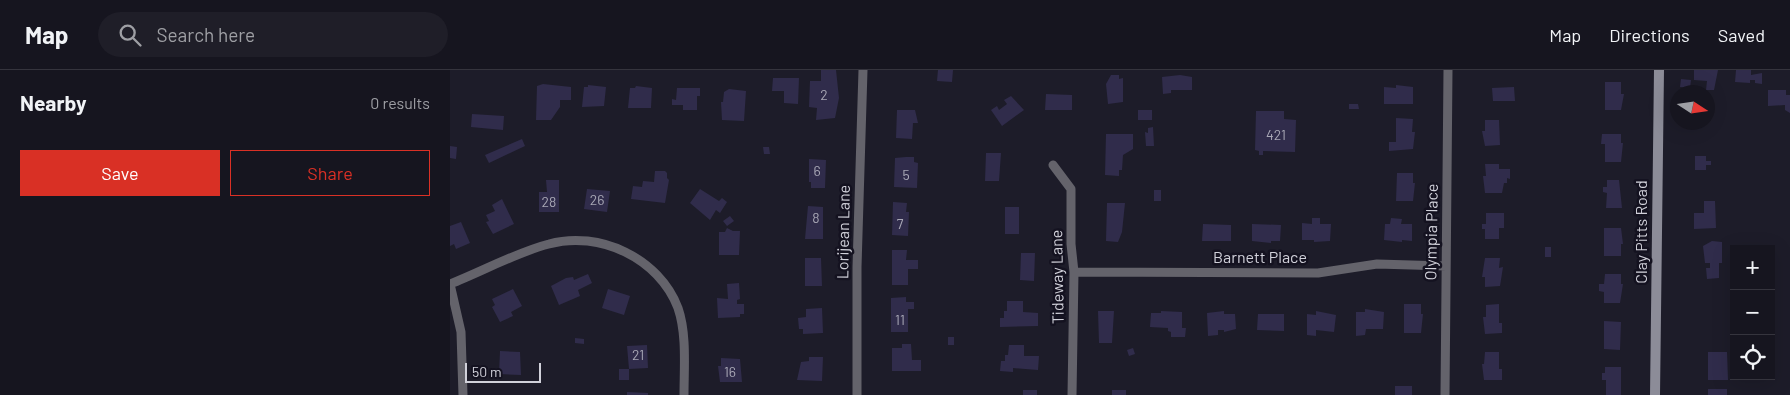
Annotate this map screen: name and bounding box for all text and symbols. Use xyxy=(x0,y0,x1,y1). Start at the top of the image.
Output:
search box xyxy=(98,12,448,57)
text: Map xyxy=(25,20,68,49)
icon: search xyxy=(116,21,144,49)
text: Search here xyxy=(156,23,255,46)
text: Map xyxy=(1549,24,1581,46)
text: Directions xyxy=(1609,24,1690,46)
text: Saved xyxy=(1718,24,1765,46)
north arrow xyxy=(1670,85,1715,130)
house number: 2 xyxy=(820,86,828,103)
text: Nearby xyxy=(20,90,86,115)
text: 0 results xyxy=(370,93,430,112)
house number: 421 xyxy=(1266,126,1286,143)
button: Save xyxy=(20,150,220,196)
button: Share xyxy=(230,150,430,196)
house number: 6 xyxy=(813,162,821,179)
house number: 5 xyxy=(902,166,910,183)
street label: Clay Pitts Road xyxy=(1631,180,1650,284)
street label: Olympia Place xyxy=(1420,184,1441,280)
street label: Lorijean Lane xyxy=(832,185,853,279)
house number: 26 xyxy=(590,191,604,208)
house number: 28 xyxy=(542,193,556,210)
house number: 8 xyxy=(812,209,820,226)
house number: 7 xyxy=(897,215,904,232)
street label: Tideway Lane xyxy=(1046,230,1067,324)
map controls xyxy=(1730,245,1775,380)
button: + xyxy=(1730,245,1775,290)
street label: Barnett Place xyxy=(1213,247,1307,266)
button: − xyxy=(1730,290,1775,335)
house number: 11 xyxy=(895,311,905,328)
button: locate xyxy=(1730,335,1775,380)
house number: 21 xyxy=(632,346,644,363)
scale bar xyxy=(465,360,541,383)
text: 50 m xyxy=(472,363,501,380)
house number: 16 xyxy=(724,363,736,380)

